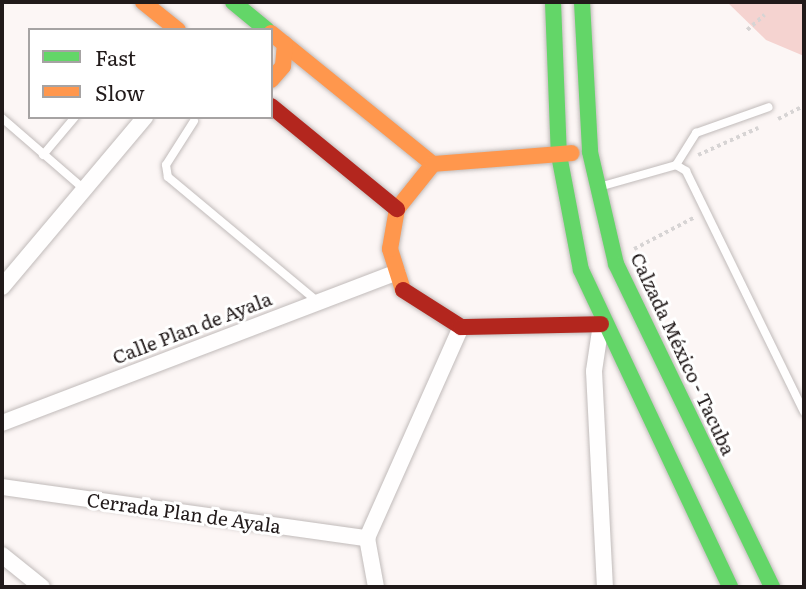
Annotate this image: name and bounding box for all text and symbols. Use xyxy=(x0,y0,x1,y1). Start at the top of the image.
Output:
legend xyxy=(28,28,273,119)
text: Fast xyxy=(95,41,136,72)
text: Slow xyxy=(95,76,145,107)
street label: Calzada México - Tacuba xyxy=(626,249,740,459)
street label: Calle Plan de Ayala xyxy=(109,287,275,369)
street label: Cerrada Plan de Ayala xyxy=(85,488,283,538)

